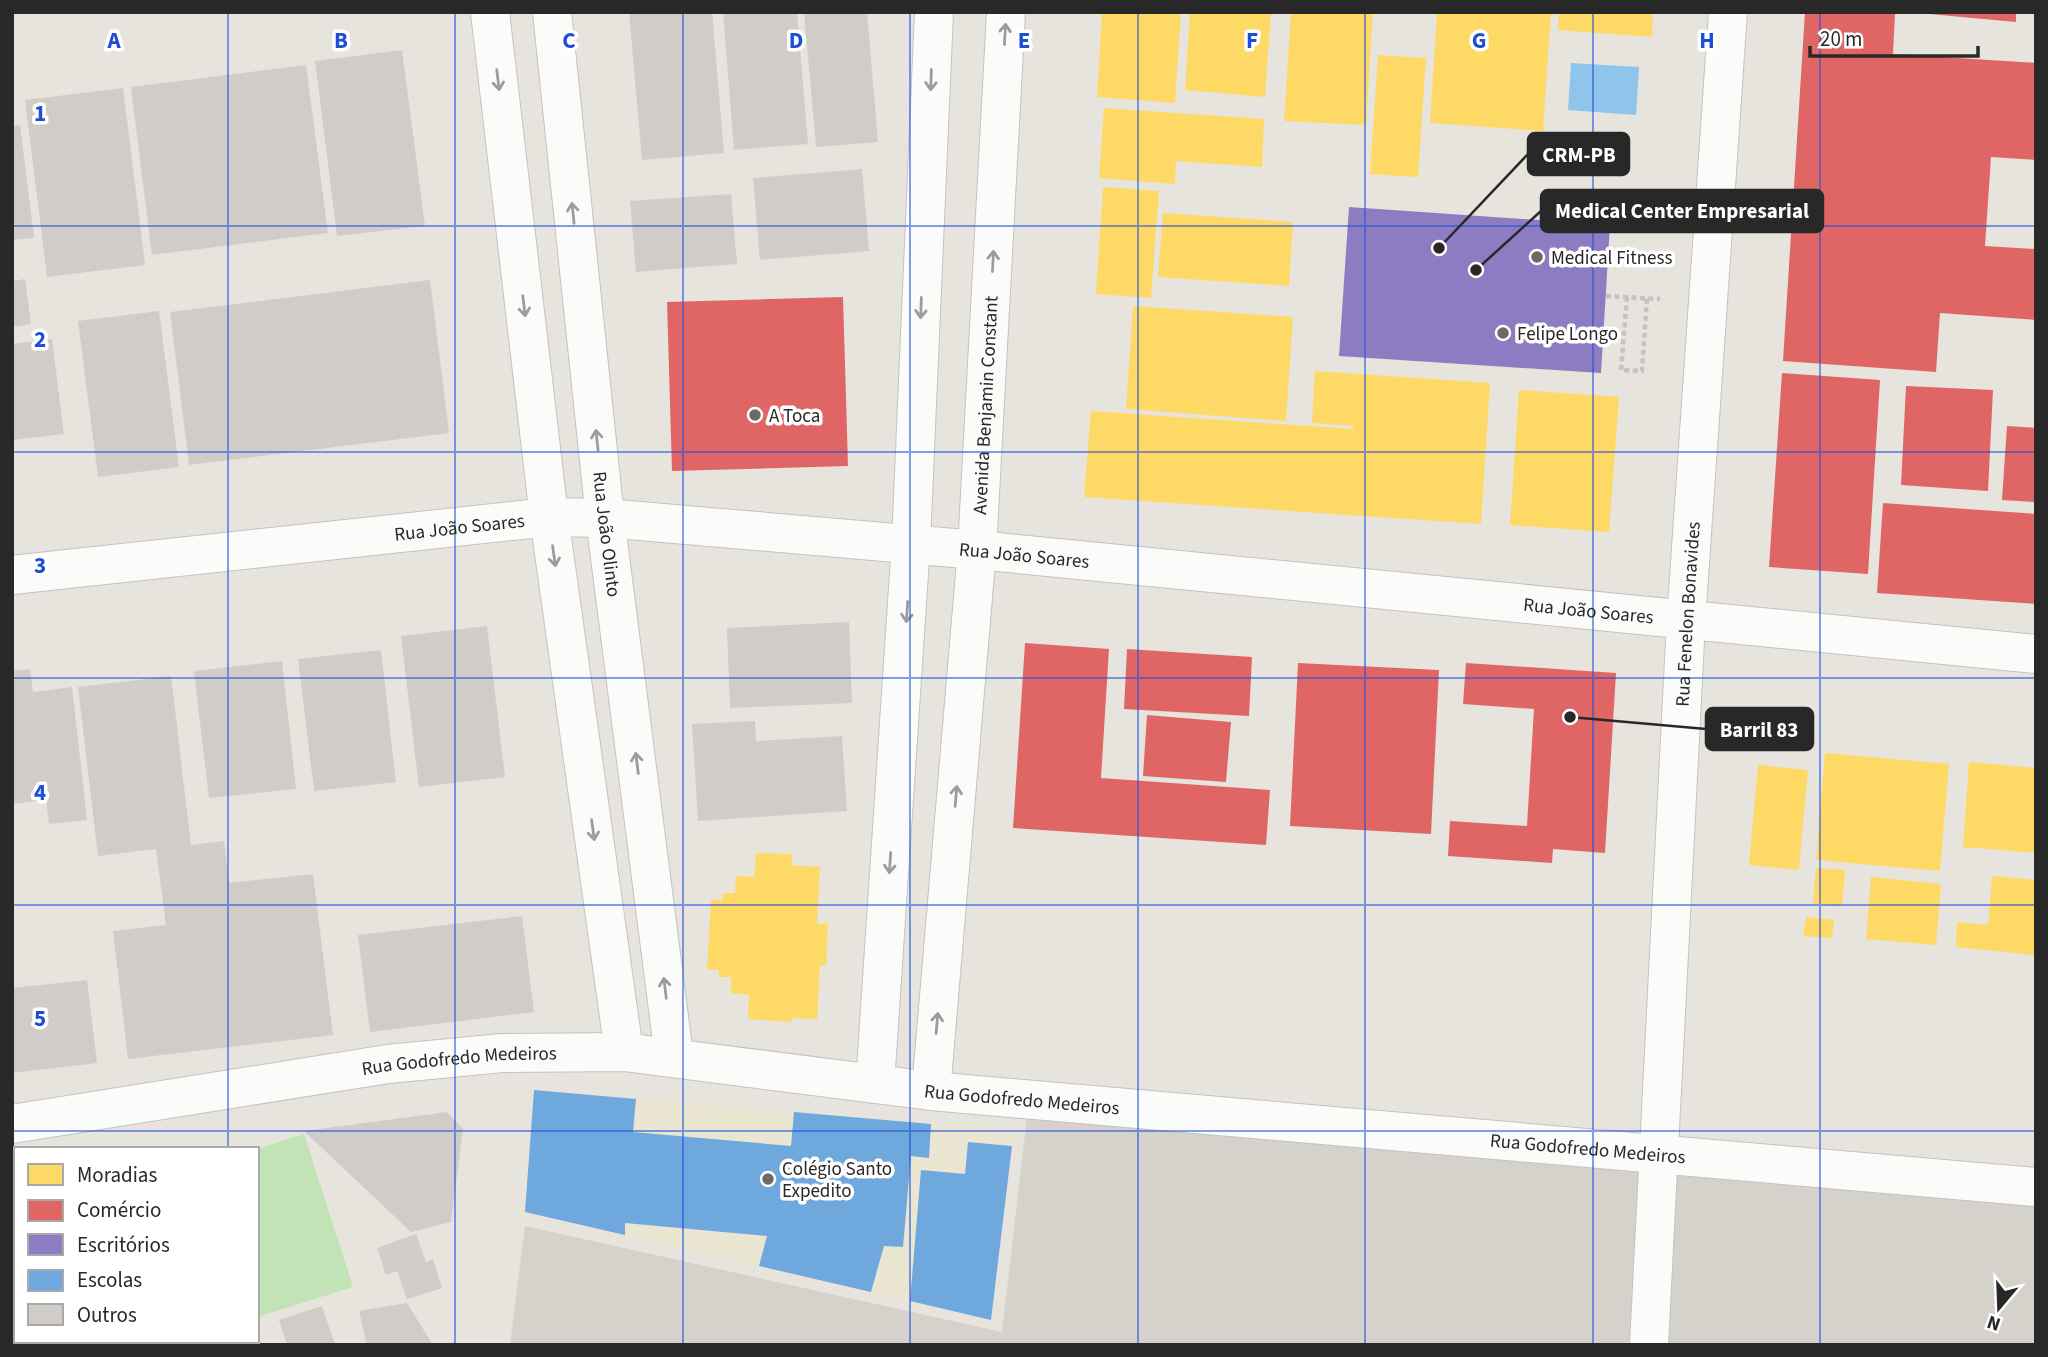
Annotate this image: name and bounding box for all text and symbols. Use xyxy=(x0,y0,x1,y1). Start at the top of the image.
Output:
scale bar xyxy=(1810,14,1978,58)
one-way arrow xyxy=(998,23,1011,46)
text: A xyxy=(106,24,121,57)
text: B xyxy=(334,24,348,57)
text: C xyxy=(562,24,576,57)
text: D xyxy=(789,24,803,57)
text: E xyxy=(1018,24,1030,57)
text: F xyxy=(1246,24,1258,57)
text: G xyxy=(1472,24,1486,57)
text: H xyxy=(1699,24,1715,57)
text: 20 m xyxy=(1820,24,1862,54)
one-way arrow xyxy=(492,68,505,91)
one-way arrow xyxy=(924,69,937,92)
text: 1 xyxy=(34,97,46,130)
callout: CRM-PB xyxy=(1528,133,1629,175)
text: CRM-PB xyxy=(1542,140,1616,170)
callout: Medical Center Empresarial xyxy=(1541,190,1823,232)
text: Medical Center Empresarial xyxy=(1555,196,1809,226)
one-way arrow xyxy=(566,203,579,225)
place label: Medical Fitness xyxy=(1551,245,1672,272)
marker: Medical Fitness xyxy=(1529,249,1545,265)
one-way arrow xyxy=(986,250,999,273)
one-way arrow xyxy=(518,294,531,317)
street label: Avenida Benjamin Constant xyxy=(967,295,1006,515)
one-way arrow xyxy=(915,296,928,319)
place label: Felipe Longo xyxy=(1517,321,1618,348)
text: 2 xyxy=(34,323,46,356)
marker: Felipe Longo xyxy=(1495,325,1511,341)
place label: A Toca xyxy=(769,403,820,430)
marker: A Toca xyxy=(747,407,763,423)
one-way arrow xyxy=(590,429,603,451)
street label: Rua João Olinto xyxy=(585,470,627,599)
street label: Rua João Soares xyxy=(393,508,526,549)
street label: Rua Fenelon Bonavides xyxy=(1670,521,1708,707)
street label: Rua João Soares xyxy=(958,537,1091,576)
one-way arrow xyxy=(548,544,561,567)
text: 3 xyxy=(34,549,46,582)
street label: Rua João Soares xyxy=(1522,592,1655,631)
one-way arrow xyxy=(900,600,913,623)
callout: Barril 83 xyxy=(1706,708,1813,750)
text: Barril 83 xyxy=(1720,715,1798,745)
one-way arrow xyxy=(630,752,643,775)
text: 4 xyxy=(34,776,46,809)
one-way arrow xyxy=(950,785,963,808)
one-way arrow xyxy=(587,818,600,841)
one-way arrow xyxy=(883,851,896,874)
one-way arrow xyxy=(659,978,672,1000)
text: 5 xyxy=(34,1002,46,1035)
one-way arrow xyxy=(930,1012,943,1034)
street label: Rua Godofredo Medeiros xyxy=(360,1041,557,1083)
street label: Rua Godofredo Medeiros xyxy=(922,1078,1121,1122)
street label: Rua Godofredo Medeiros xyxy=(1489,1128,1687,1171)
legend xyxy=(14,1147,259,1343)
place label: Colégio Santo Expedito xyxy=(782,1156,892,1205)
text: Moradias xyxy=(77,1160,157,1190)
marker: Colégio Santo Expedito xyxy=(760,1171,776,1187)
text: Comércio xyxy=(77,1195,161,1225)
text: Escritórios xyxy=(77,1230,170,1260)
text: Escolas xyxy=(77,1265,142,1295)
north arrow xyxy=(1964,1273,2034,1343)
text: Outros xyxy=(77,1300,137,1330)
text: N xyxy=(1984,1308,2004,1337)

